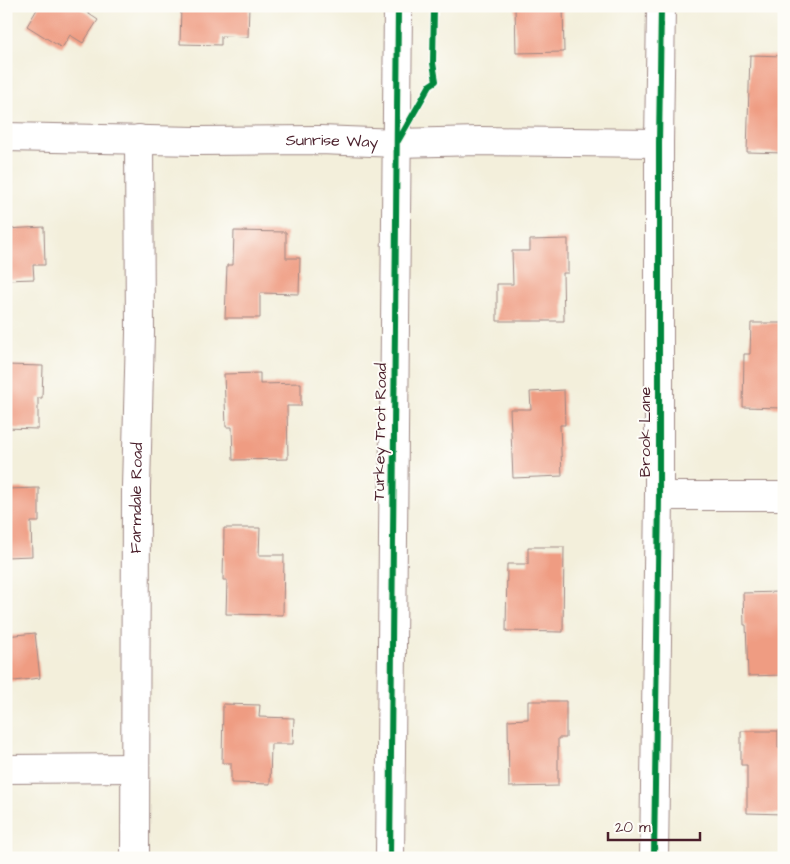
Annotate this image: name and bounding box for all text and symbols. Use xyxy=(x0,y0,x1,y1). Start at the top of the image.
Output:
street label: Sunrise Way xyxy=(286,129,379,154)
street label: Turkey Trot Road xyxy=(368,363,393,501)
street label: Brook Lane xyxy=(634,387,656,477)
street label: Farmdale Road xyxy=(125,442,148,554)
scale bar xyxy=(608,809,700,841)
text: 20 m xyxy=(615,817,651,838)

